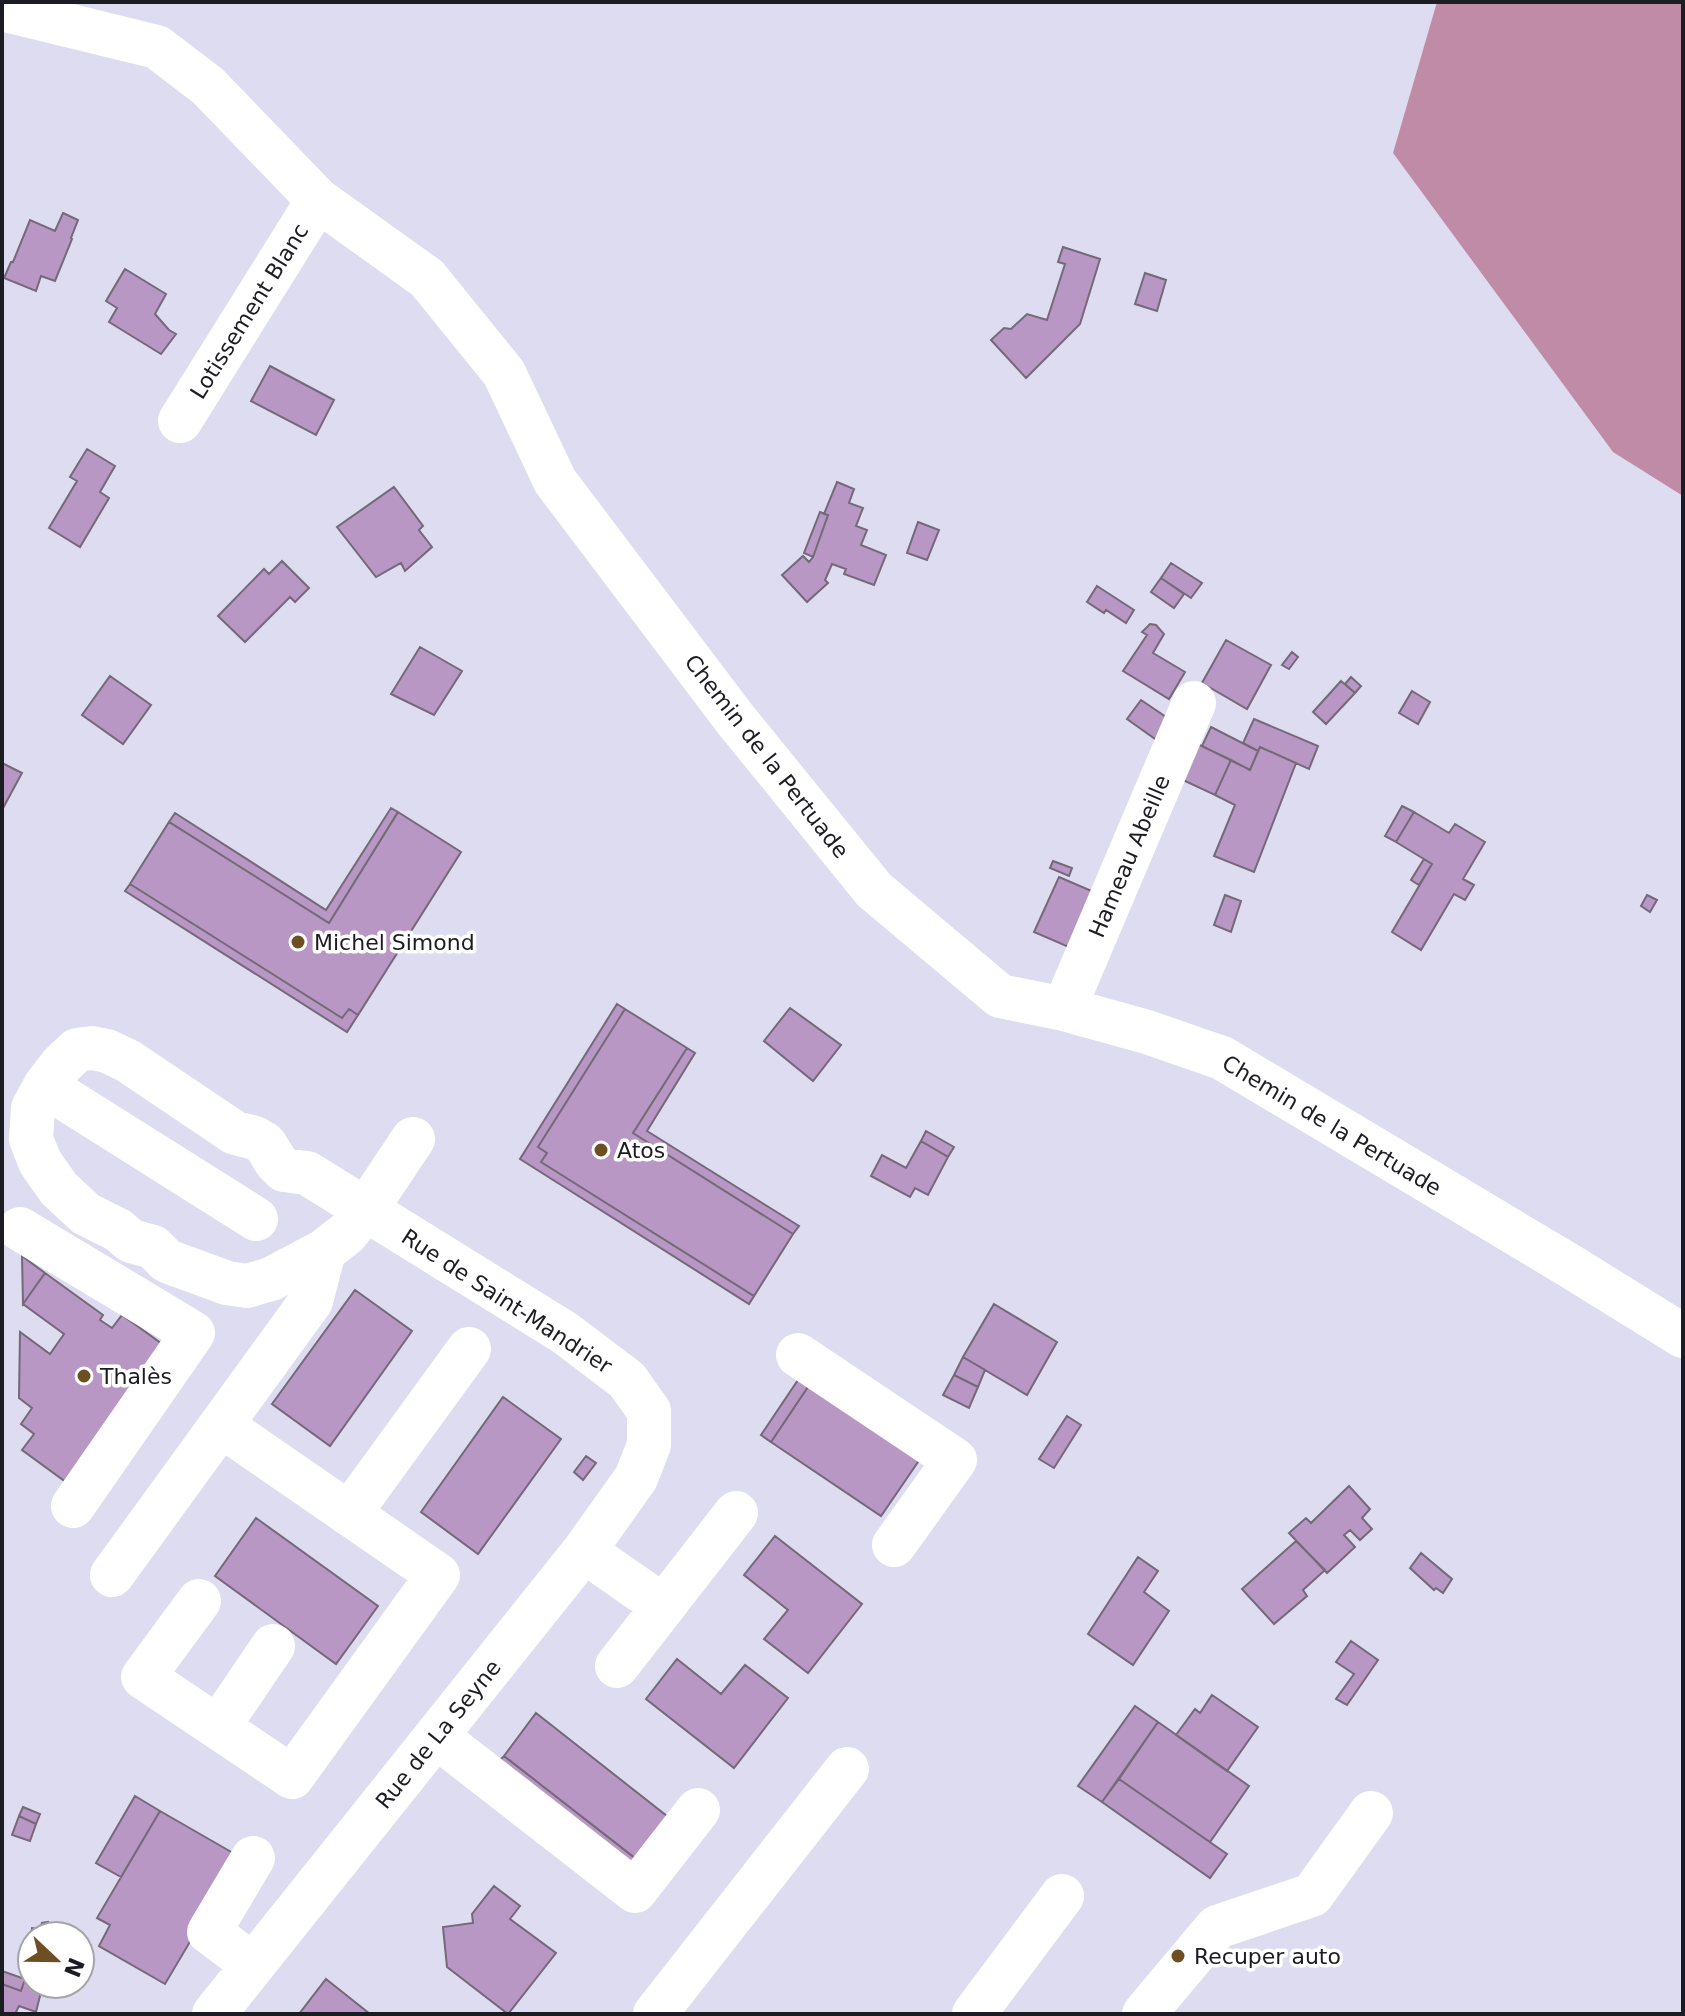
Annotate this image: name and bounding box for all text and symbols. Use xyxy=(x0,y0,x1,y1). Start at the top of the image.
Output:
street label: Lotissement Blanc xyxy=(185,219,313,403)
street label: Chemin de la Pertuade xyxy=(679,650,854,863)
street label: Hameau Abeille xyxy=(1084,771,1175,941)
place label: Michel Simond xyxy=(314,930,475,955)
marker: Michel Simond xyxy=(289,933,307,951)
street label: Chemin de la Pertuade xyxy=(1218,1050,1446,1201)
place label: Atos xyxy=(617,1138,665,1163)
marker: Atos xyxy=(592,1141,610,1159)
street label: Rue de Saint-Mandrier xyxy=(397,1224,617,1379)
place label: Thalès xyxy=(99,1364,172,1389)
marker: Thalès xyxy=(75,1367,93,1385)
street label: Rue de La Seyne xyxy=(371,1655,506,1814)
north arrow xyxy=(16,1920,96,2000)
place label: Recuper auto xyxy=(1194,1944,1341,1969)
marker: Recuper auto xyxy=(1169,1947,1187,1965)
text: N xyxy=(59,1954,89,1981)

